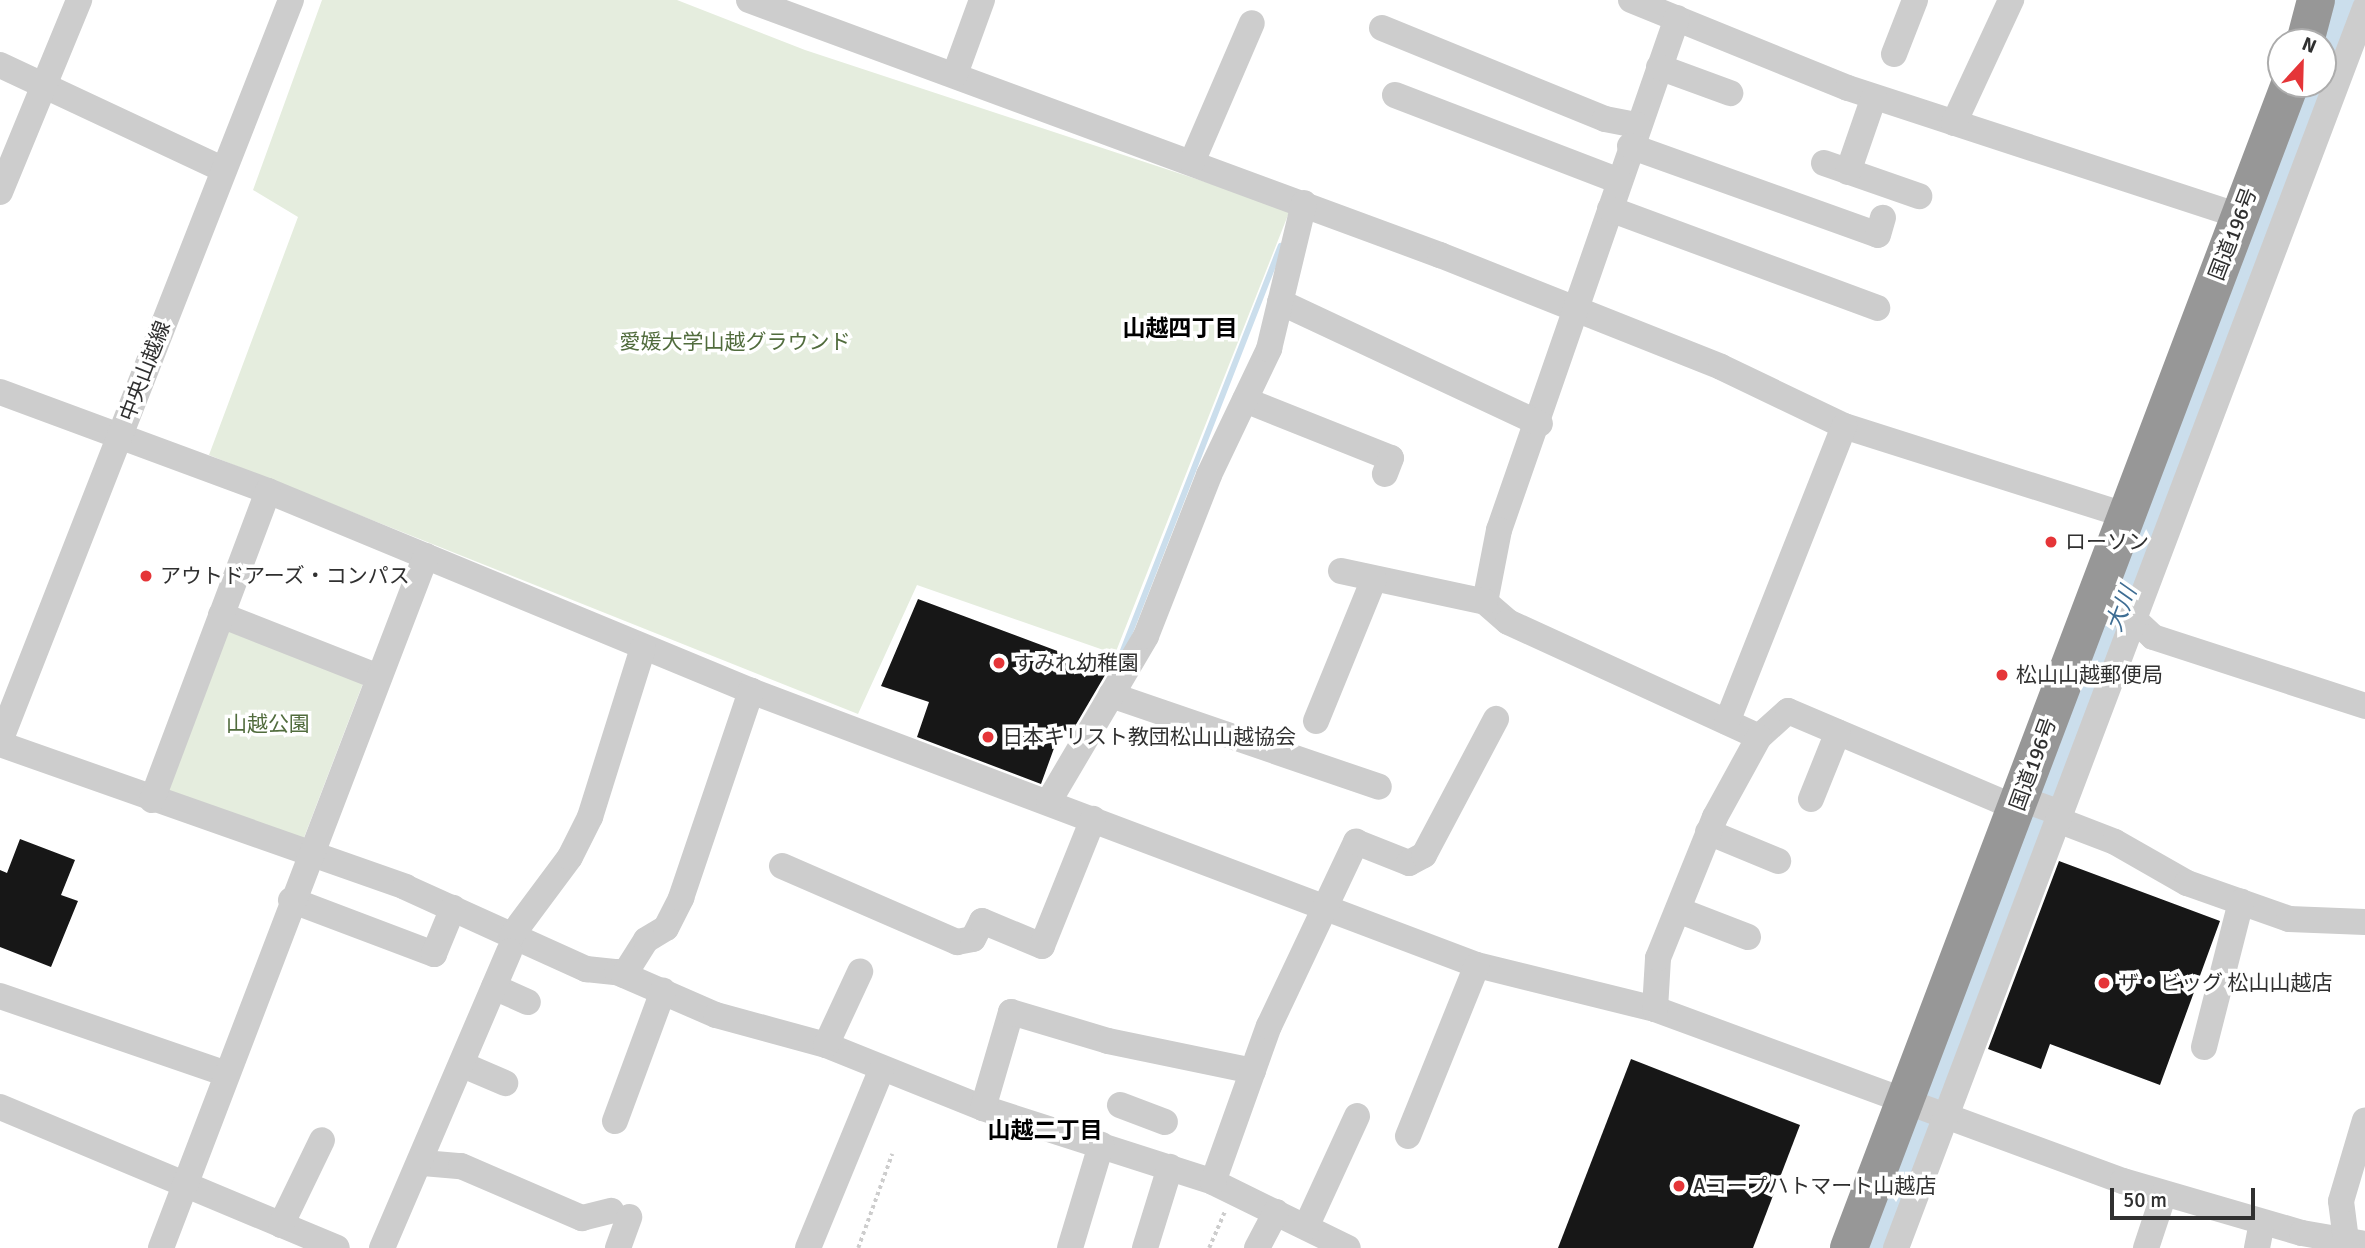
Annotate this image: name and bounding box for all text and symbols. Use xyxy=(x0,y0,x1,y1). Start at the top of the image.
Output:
north arrow xyxy=(2267,28,2337,98)
text: N xyxy=(2298,32,2320,59)
street label: 国道196号 xyxy=(2204,184,2262,284)
district label: 山越四丁目 xyxy=(1123,315,1237,343)
street label: 中央山越線 xyxy=(114,317,176,425)
park label: 愛媛大学山越グラウンド xyxy=(620,329,850,355)
place label: ローソン xyxy=(2065,529,2149,555)
marker: ローソン xyxy=(2043,534,2059,550)
place label: アウトドアーズ・コンパス xyxy=(160,563,411,589)
marker: アウトドアーズ・コンパス xyxy=(138,568,154,584)
water label: 大川 xyxy=(2101,583,2143,635)
place label: すみれ幼稚園 xyxy=(1013,650,1139,676)
marker: すみれ幼稚園 xyxy=(991,655,1007,671)
place label: 松山山越郵便局 xyxy=(2016,662,2163,688)
marker: 松山山越郵便局 xyxy=(1994,667,2010,683)
park label: 山越公園 xyxy=(226,711,310,737)
street label: 国道196号 xyxy=(2005,714,2061,814)
place label: 日本キリスト教団松山山越協会 xyxy=(1002,724,1296,750)
marker: 日本キリスト教団松山山越協会 xyxy=(980,729,996,745)
place label: ザ・ビッグ 松山山越店 xyxy=(2118,970,2333,996)
marker: ザ・ビッグ 松山山越店 xyxy=(2096,975,2112,991)
district label: 山越二丁目 xyxy=(988,1117,1102,1145)
place label: Aコープハトマート山越店 xyxy=(1693,1173,1937,1199)
scale bar xyxy=(2113,1174,2258,1218)
marker: Aコープハトマート山越店 xyxy=(1671,1178,1687,1194)
text: 50 m xyxy=(2123,1187,2167,1213)

